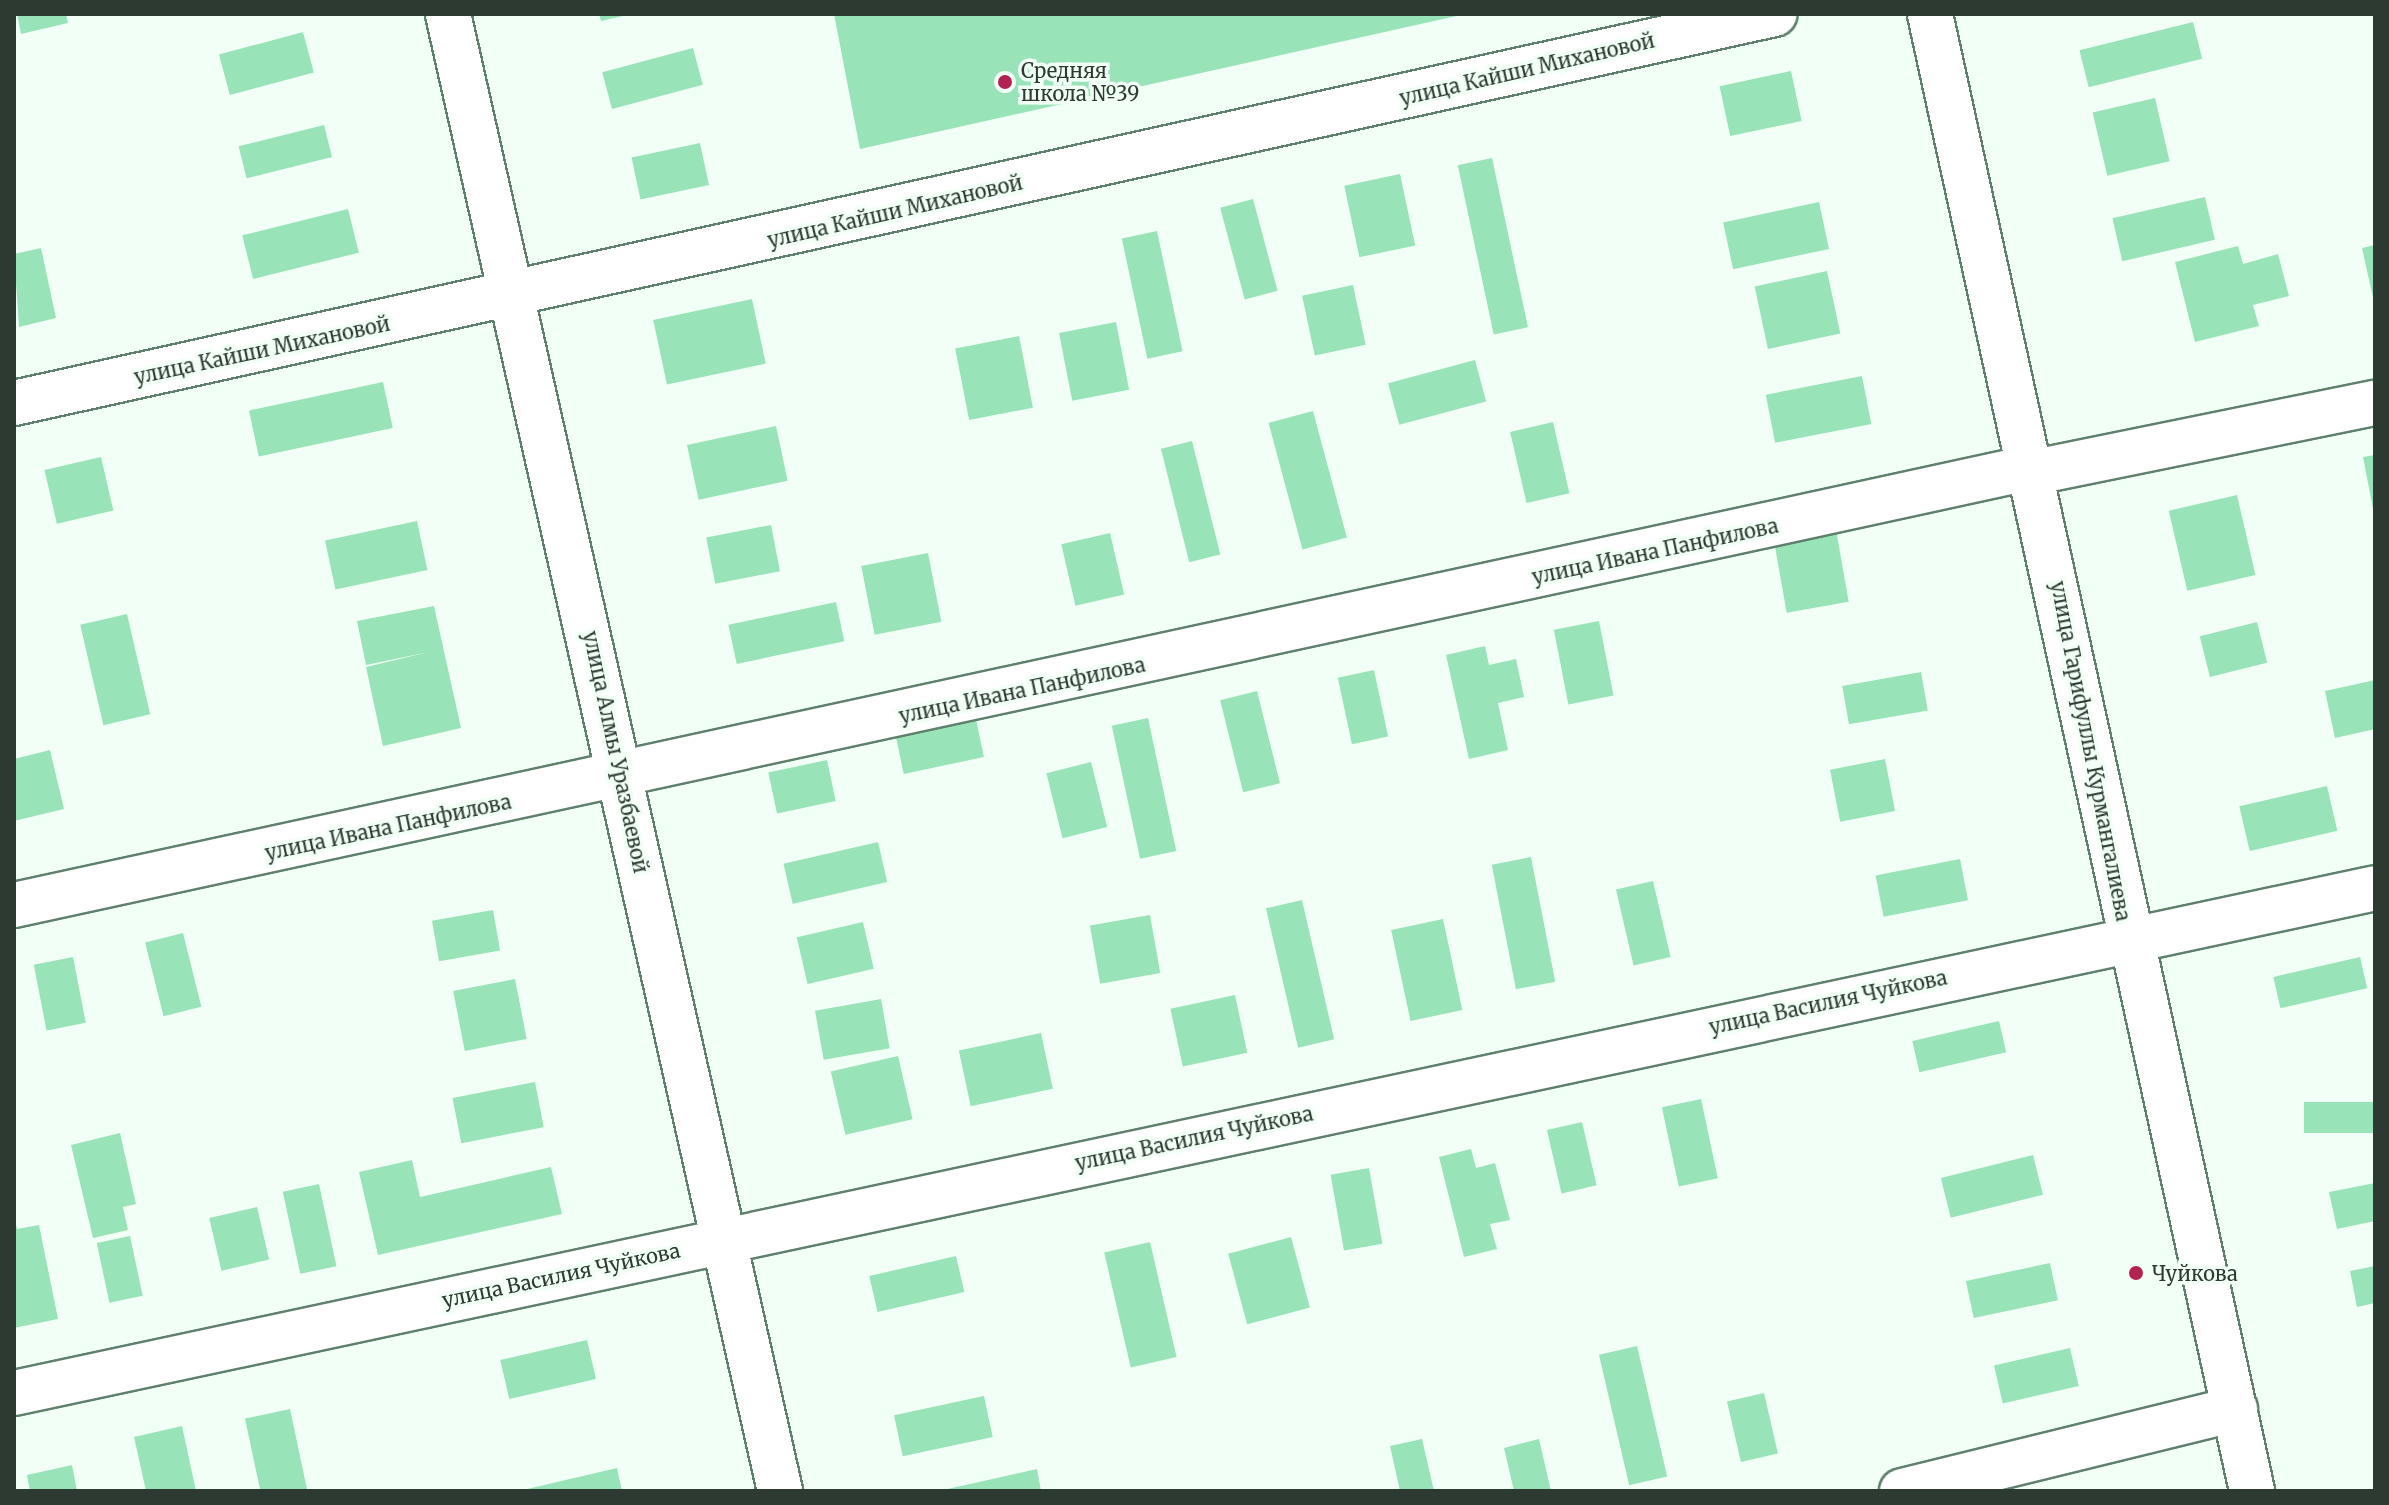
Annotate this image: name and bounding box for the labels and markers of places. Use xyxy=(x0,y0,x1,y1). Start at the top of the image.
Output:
place label: Средняя школа №39 xyxy=(1021,58,1139,105)
marker: Средняя школа №39 xyxy=(996,73,1014,91)
place label: Чуйкова xyxy=(2152,1261,2238,1285)
marker: Чуйкова xyxy=(2127,1264,2145,1282)

